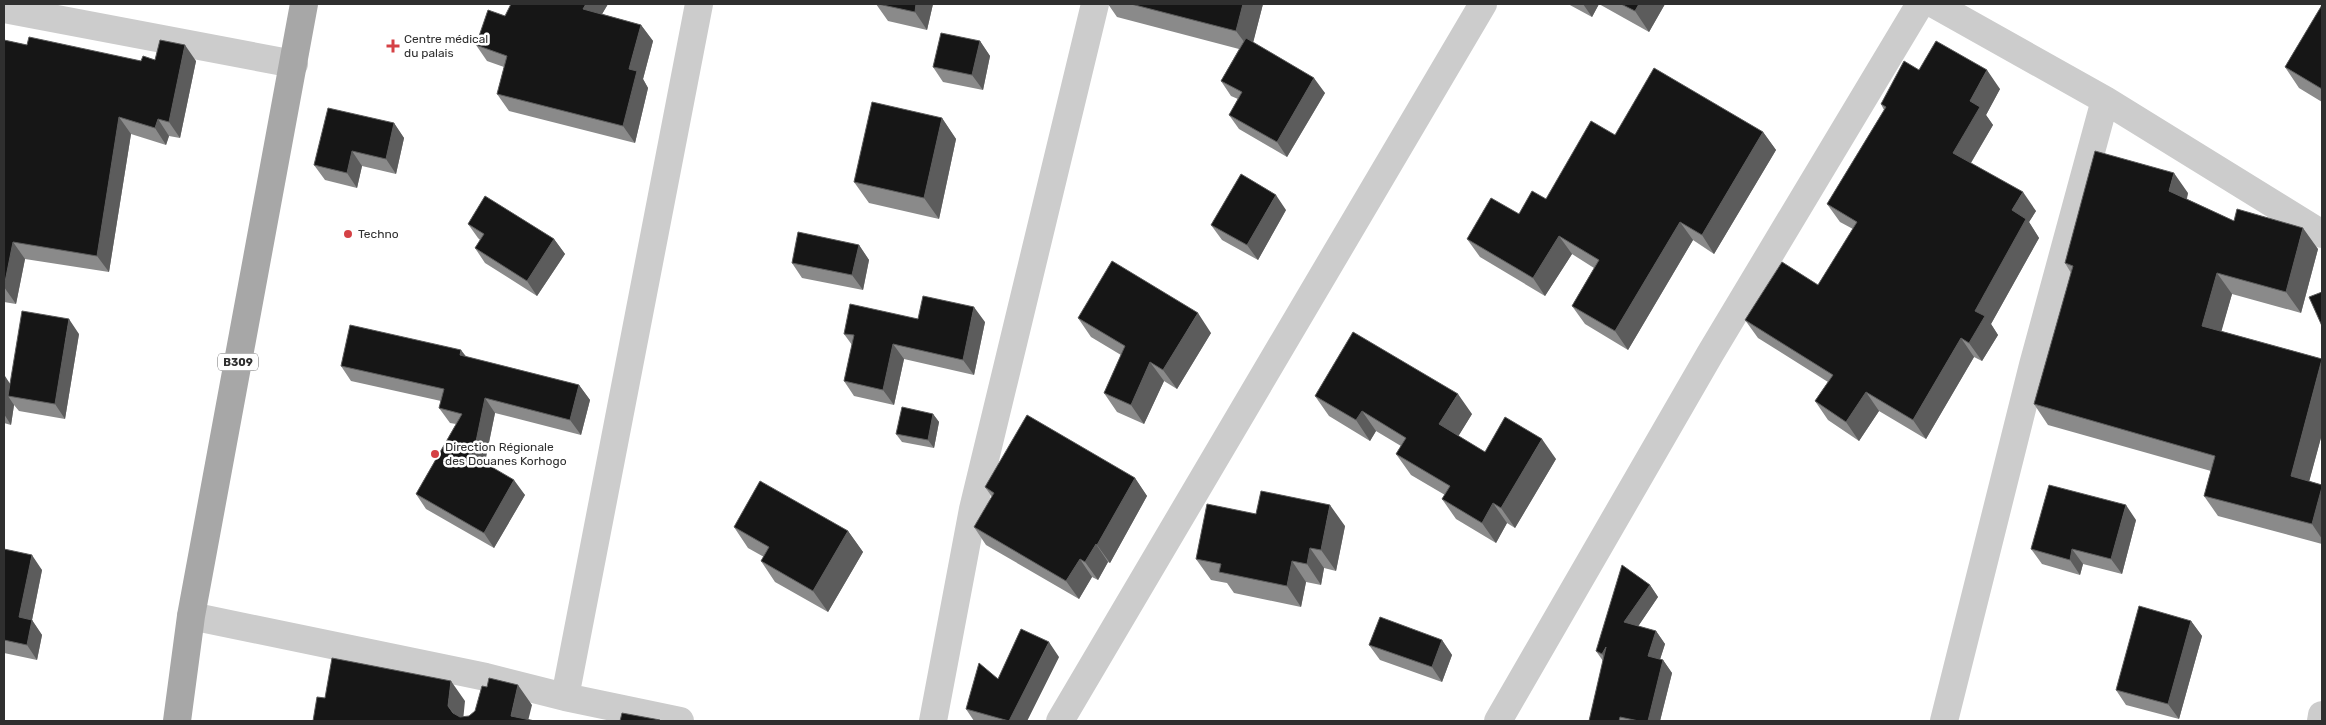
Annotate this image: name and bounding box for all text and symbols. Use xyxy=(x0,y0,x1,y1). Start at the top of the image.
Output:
place label: Centre médical du palais xyxy=(404,32,488,60)
marker: Centre médical du palais xyxy=(386,39,400,53)
place label: Techno xyxy=(358,227,399,241)
marker: Techno xyxy=(342,228,354,240)
road number: B309 xyxy=(218,354,258,371)
place label: Direction Régionale des Douanes Korhogo xyxy=(445,440,567,468)
marker: Direction Régionale des Douanes Korhogo xyxy=(429,448,441,460)

